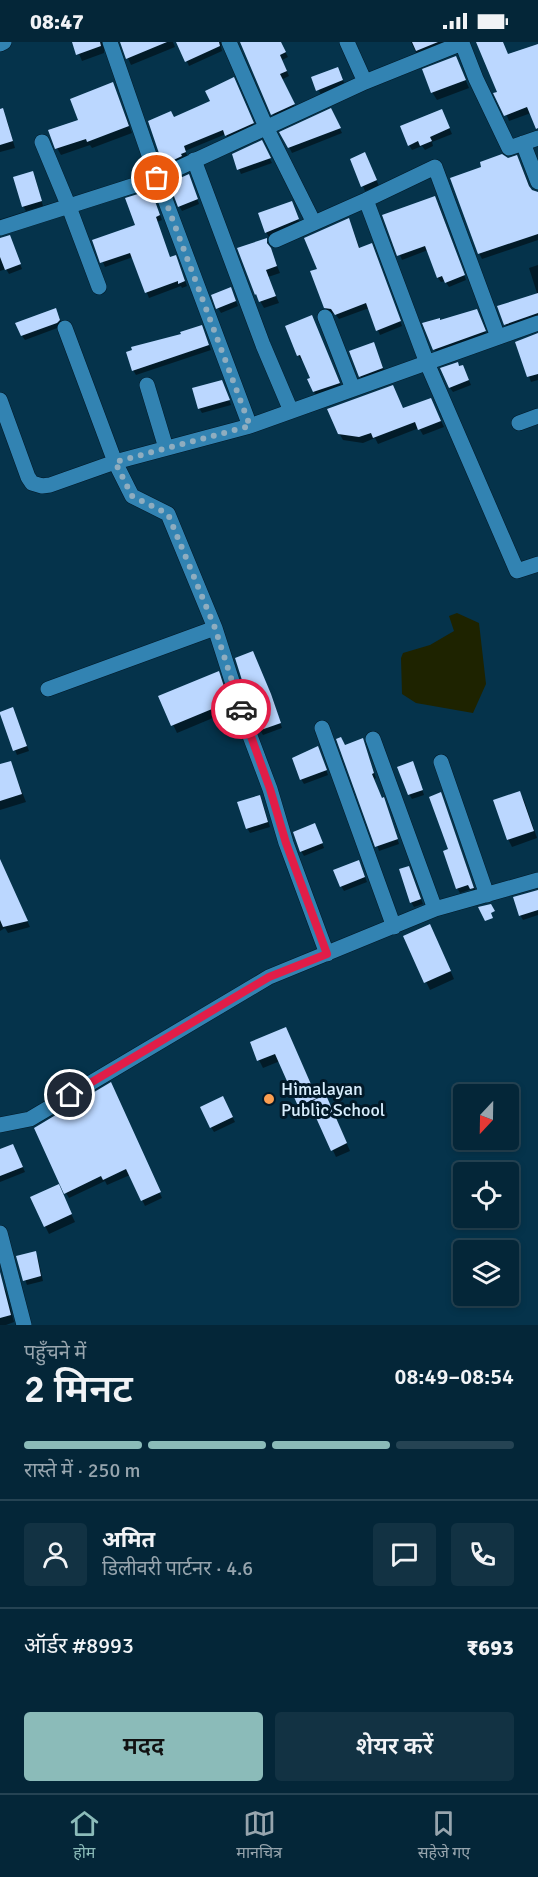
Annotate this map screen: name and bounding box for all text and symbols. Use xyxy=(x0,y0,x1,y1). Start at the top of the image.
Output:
text: 08:47 xyxy=(30,8,84,35)
pin xyxy=(131,152,182,203)
icon: bag xyxy=(140,161,173,194)
courier xyxy=(211,679,271,739)
icon: car xyxy=(225,693,258,726)
pin xyxy=(44,1069,95,1120)
icon: home xyxy=(53,1078,86,1111)
place label: Himalayan Public School xyxy=(281,1078,385,1121)
north arrow xyxy=(453,1084,519,1150)
map controls xyxy=(453,1084,519,1306)
marker: Himalayan Public School xyxy=(262,1092,276,1106)
button: locate xyxy=(453,1162,519,1228)
button: layers xyxy=(453,1240,519,1306)
text: पहुँचने में xyxy=(24,1340,86,1365)
text: 08:49–08:54 xyxy=(395,1363,514,1390)
text: 2 मिनट xyxy=(24,1365,133,1413)
text: रास्ते में · 250 m xyxy=(24,1458,141,1483)
button: person xyxy=(24,1523,87,1586)
button: chat xyxy=(373,1523,436,1586)
button: phone xyxy=(451,1523,514,1586)
text: अमित xyxy=(102,1526,155,1553)
text: डिलीवरी पार्टनर · 4.6 xyxy=(102,1556,253,1581)
text: ऑर्डर #8993 xyxy=(24,1632,134,1659)
text: ₹693 xyxy=(466,1634,514,1661)
button: मदद xyxy=(24,1712,263,1781)
button: शेयर करें xyxy=(275,1712,514,1781)
tab: होम xyxy=(68,1807,101,1865)
tab: मानचित्र xyxy=(236,1807,282,1865)
tab: सहेजे गए xyxy=(418,1807,470,1865)

